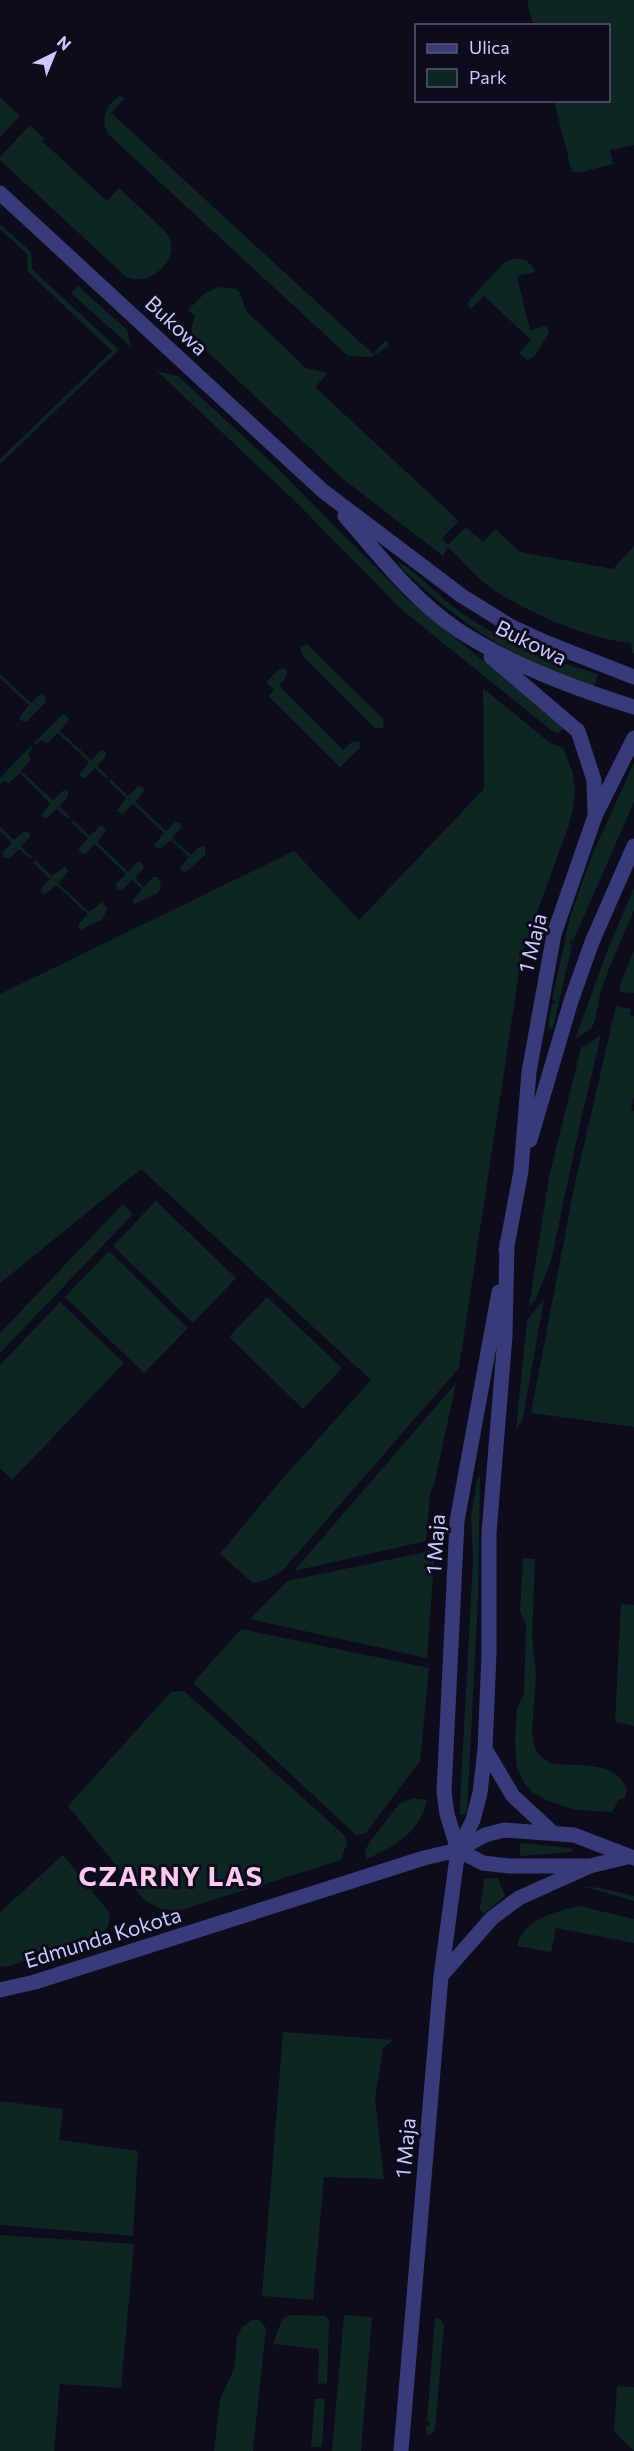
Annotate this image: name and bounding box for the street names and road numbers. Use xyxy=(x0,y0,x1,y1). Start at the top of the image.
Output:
street label: Bukowa xyxy=(141,290,213,360)
street label: Bukowa xyxy=(492,614,571,670)
street label: 1 Maja xyxy=(512,910,551,975)
street label: 1 Maja xyxy=(420,1513,449,1575)
street label: Edmunda Kokota xyxy=(21,1901,184,1972)
street label: 1 Maja xyxy=(389,2117,420,2179)

